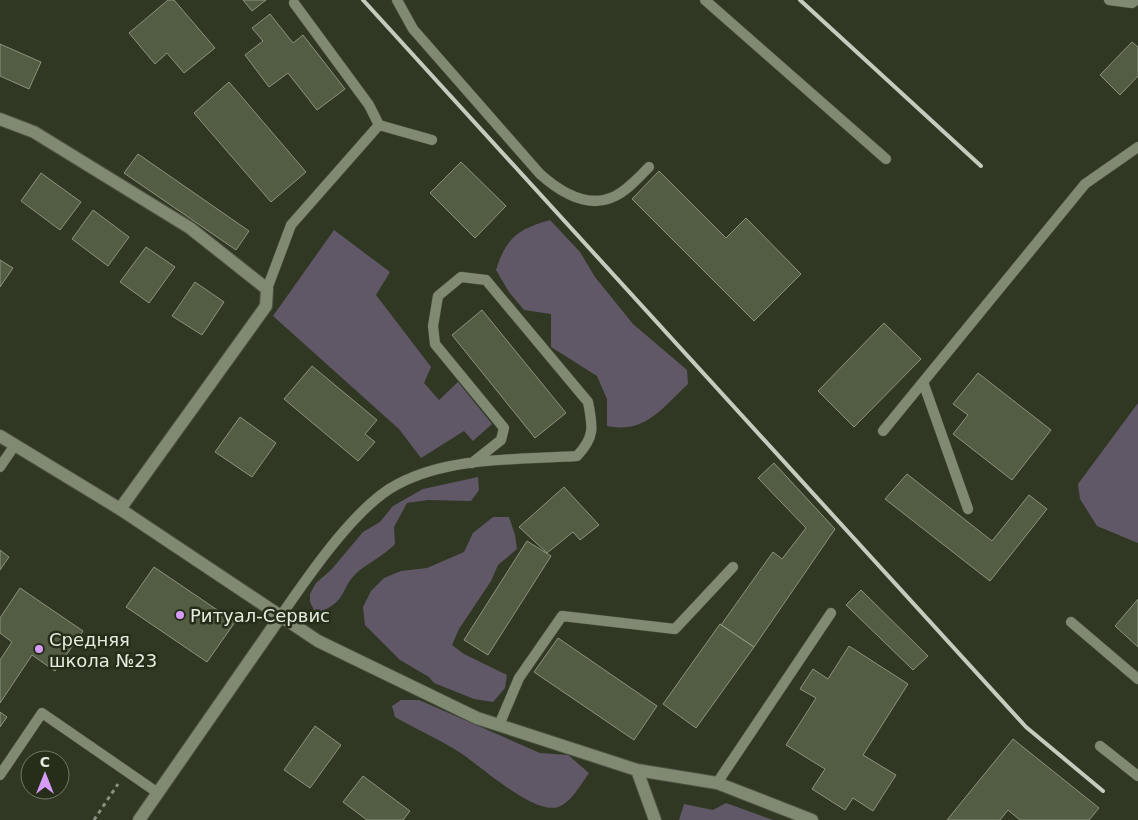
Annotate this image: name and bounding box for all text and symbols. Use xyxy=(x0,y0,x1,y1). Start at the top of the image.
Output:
place label: Ритуал-Сервис xyxy=(190,605,330,626)
marker: Ритуал-Сервис xyxy=(174,609,186,621)
place label: Средняя школа №23 xyxy=(49,629,157,671)
marker: Средняя школа №23 xyxy=(33,643,45,655)
north arrow xyxy=(20,750,70,800)
text: С xyxy=(40,754,50,770)

